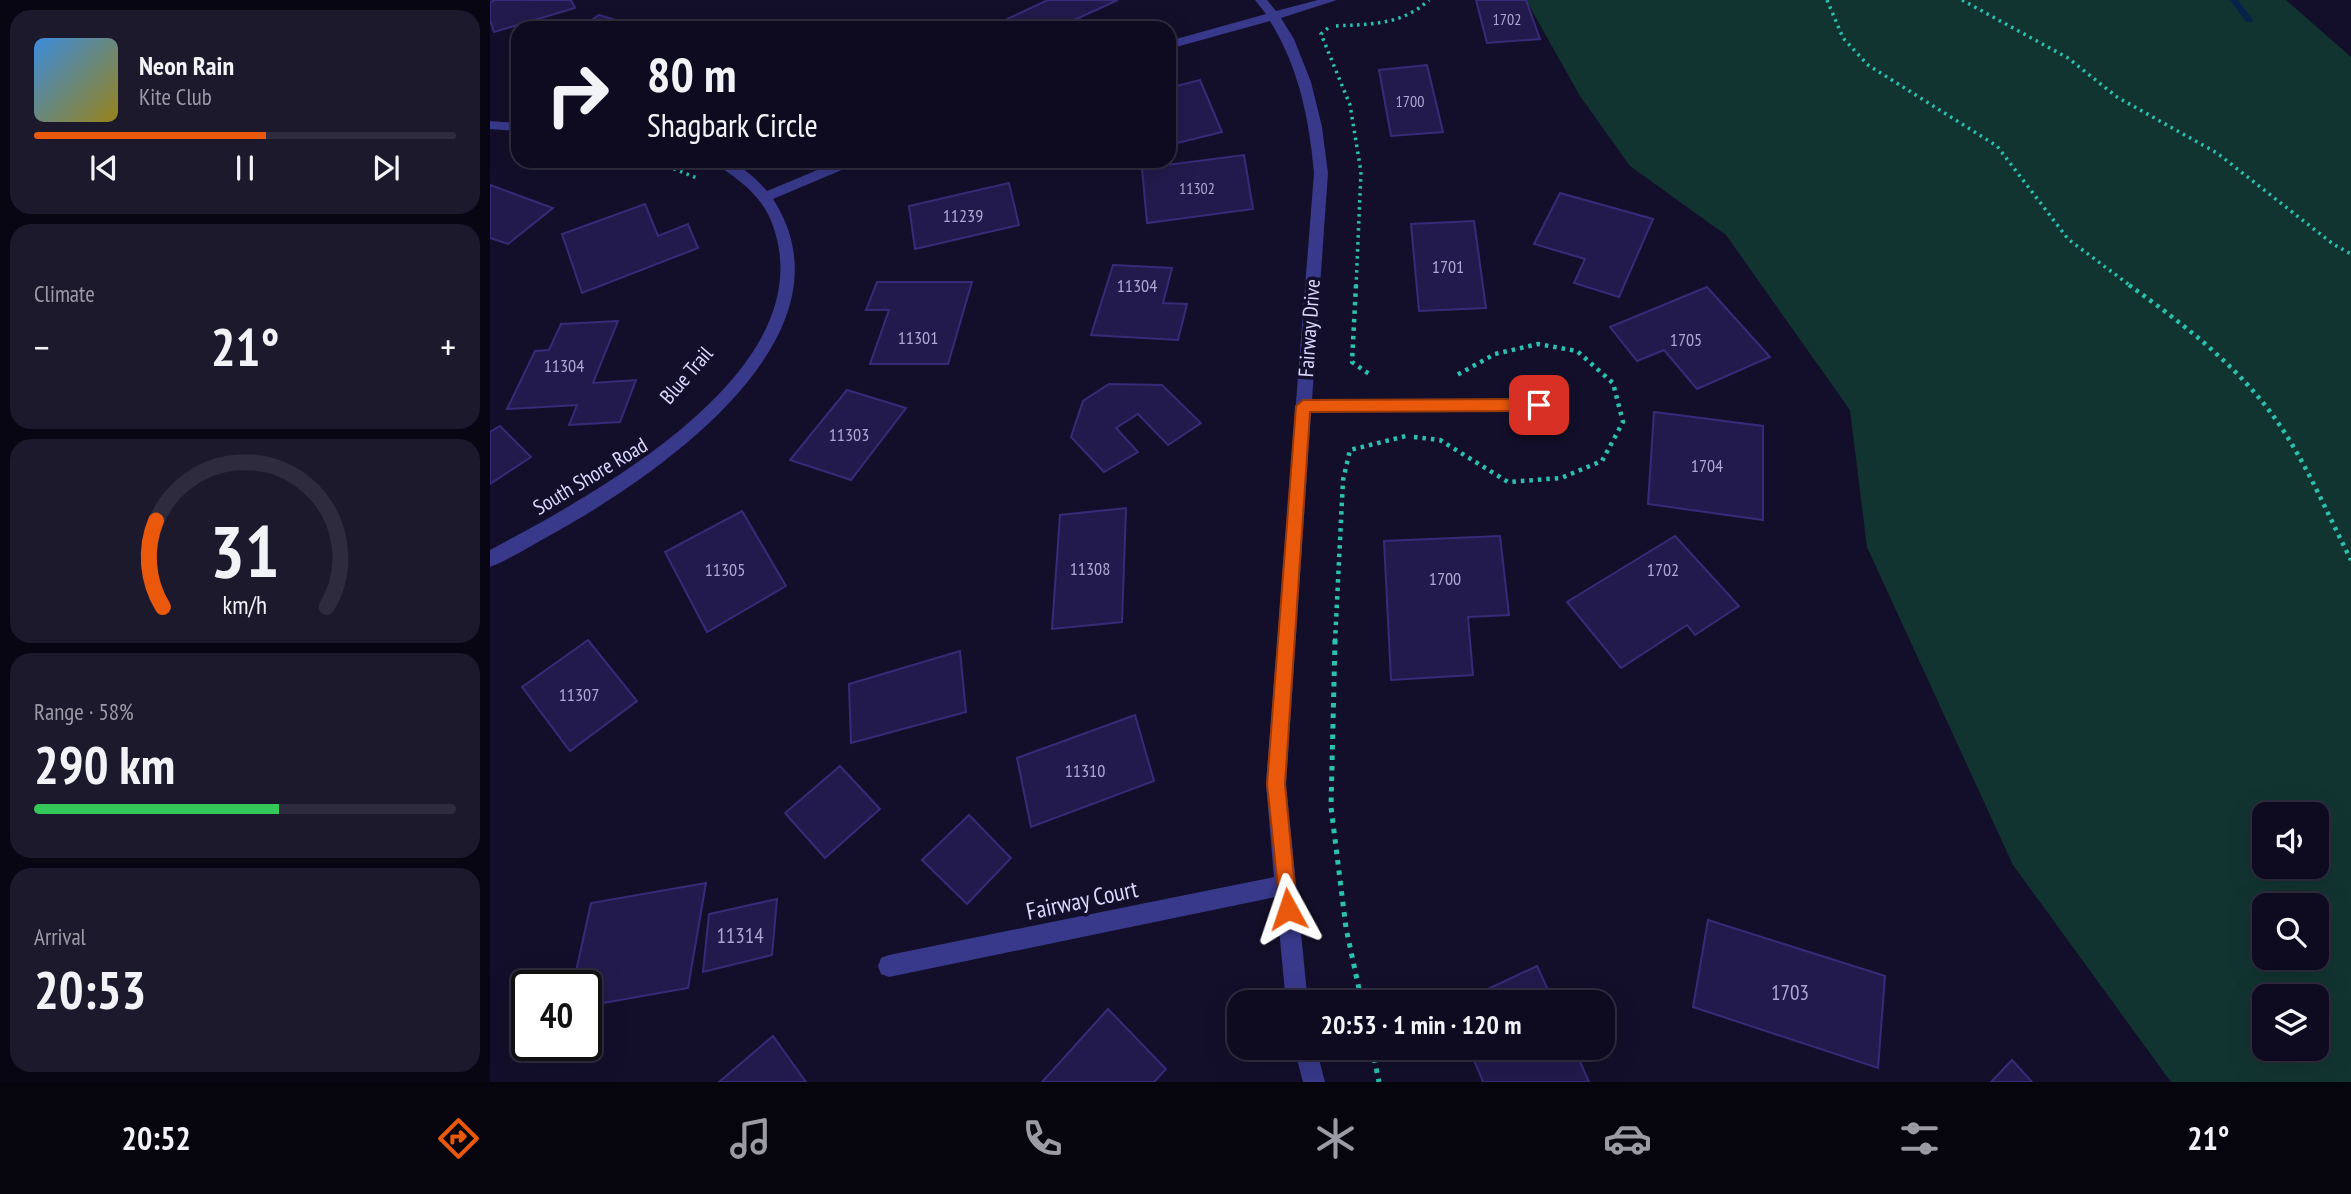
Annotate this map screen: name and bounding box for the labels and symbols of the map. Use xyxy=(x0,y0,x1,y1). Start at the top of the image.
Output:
house number: 1702 xyxy=(1493,9,1521,29)
house number: 1700 xyxy=(1396,91,1424,111)
house number: 11302 xyxy=(1179,178,1215,198)
house number: 11239 xyxy=(943,204,983,227)
house number: 1701 xyxy=(1432,255,1464,278)
house number: 11304 xyxy=(1117,274,1157,297)
street label: Fairway Drive xyxy=(1292,278,1326,378)
house number: 11301 xyxy=(898,326,938,349)
house number: 1705 xyxy=(1670,328,1702,351)
street label: Blue Trail xyxy=(654,341,718,409)
house number: 11304 xyxy=(544,354,584,377)
pin xyxy=(1509,375,1569,435)
house number: 11303 xyxy=(829,423,869,446)
street label: South Shore Road xyxy=(528,431,652,521)
house number: 1704 xyxy=(1691,454,1723,477)
house number: 11308 xyxy=(1070,557,1110,580)
house number: 11305 xyxy=(705,558,745,581)
house number: 1702 xyxy=(1647,558,1679,581)
house number: 1700 xyxy=(1429,567,1461,590)
house number: 11307 xyxy=(559,683,599,706)
house number: 11310 xyxy=(1065,759,1105,782)
position arrow xyxy=(1251,872,1325,946)
street label: Fairway Court xyxy=(1023,873,1141,927)
house number: 11314 xyxy=(716,922,764,949)
speed limit sign: 40 xyxy=(511,970,602,1061)
house number: 1703 xyxy=(1771,979,1809,1006)

